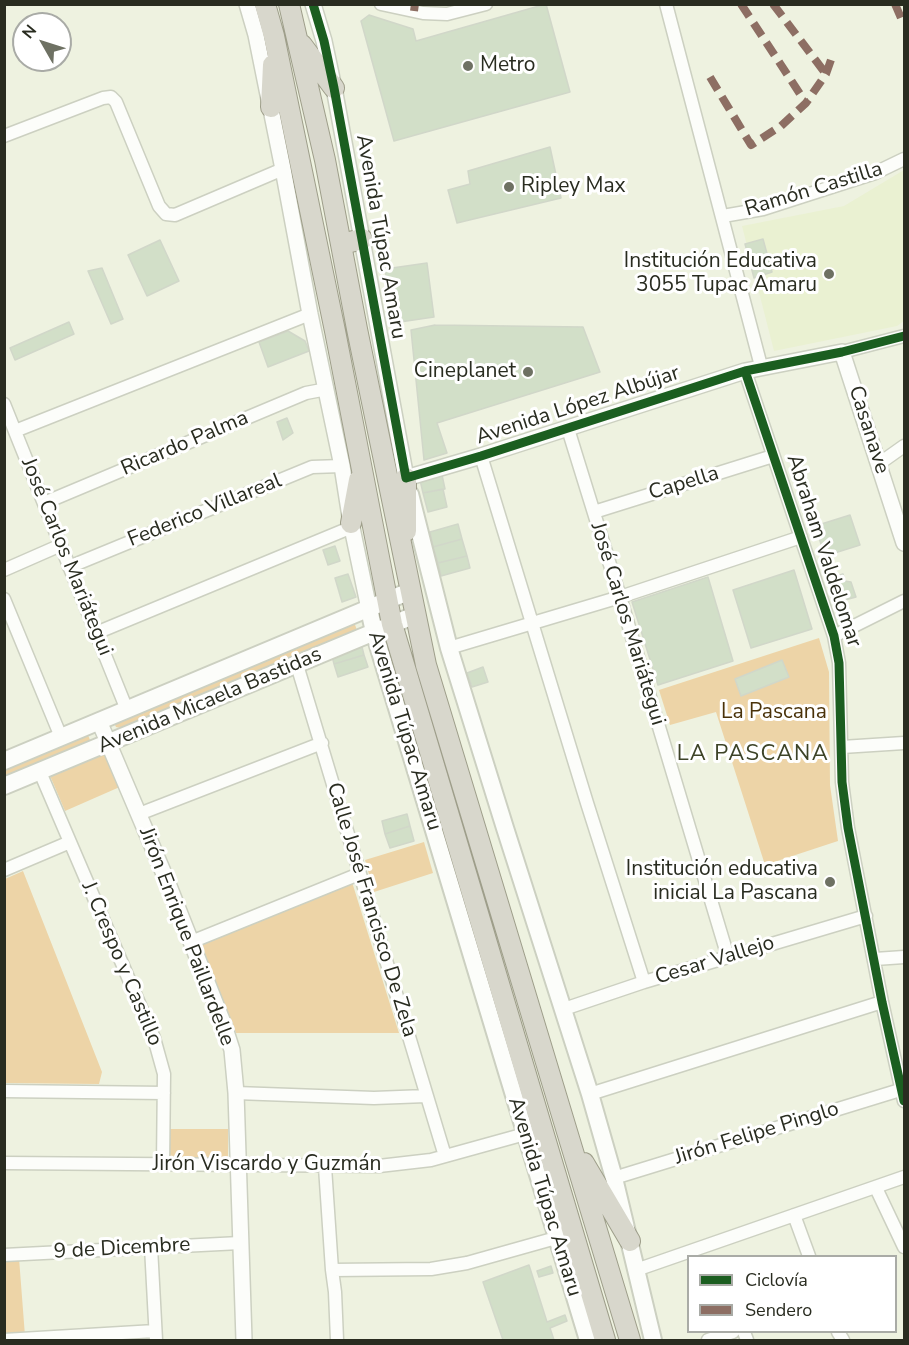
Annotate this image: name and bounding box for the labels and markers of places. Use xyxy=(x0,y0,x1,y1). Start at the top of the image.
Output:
place label: Metro xyxy=(480,53,536,79)
marker: Metro xyxy=(461,59,475,73)
place label: Ripley Max xyxy=(521,174,626,200)
marker: Ripley Max xyxy=(502,180,516,194)
place label: Institución Educativa 3055 Tupac Amaru xyxy=(624,249,817,299)
marker: Institución Educativa 3055 Tupac Amaru xyxy=(822,267,836,281)
place label: Cineplanet xyxy=(414,359,516,385)
marker: Cineplanet xyxy=(521,365,535,379)
place label: Institución educativa inicial La Pascana xyxy=(626,857,818,907)
marker: Institución educativa inicial La Pascana xyxy=(823,875,837,889)

